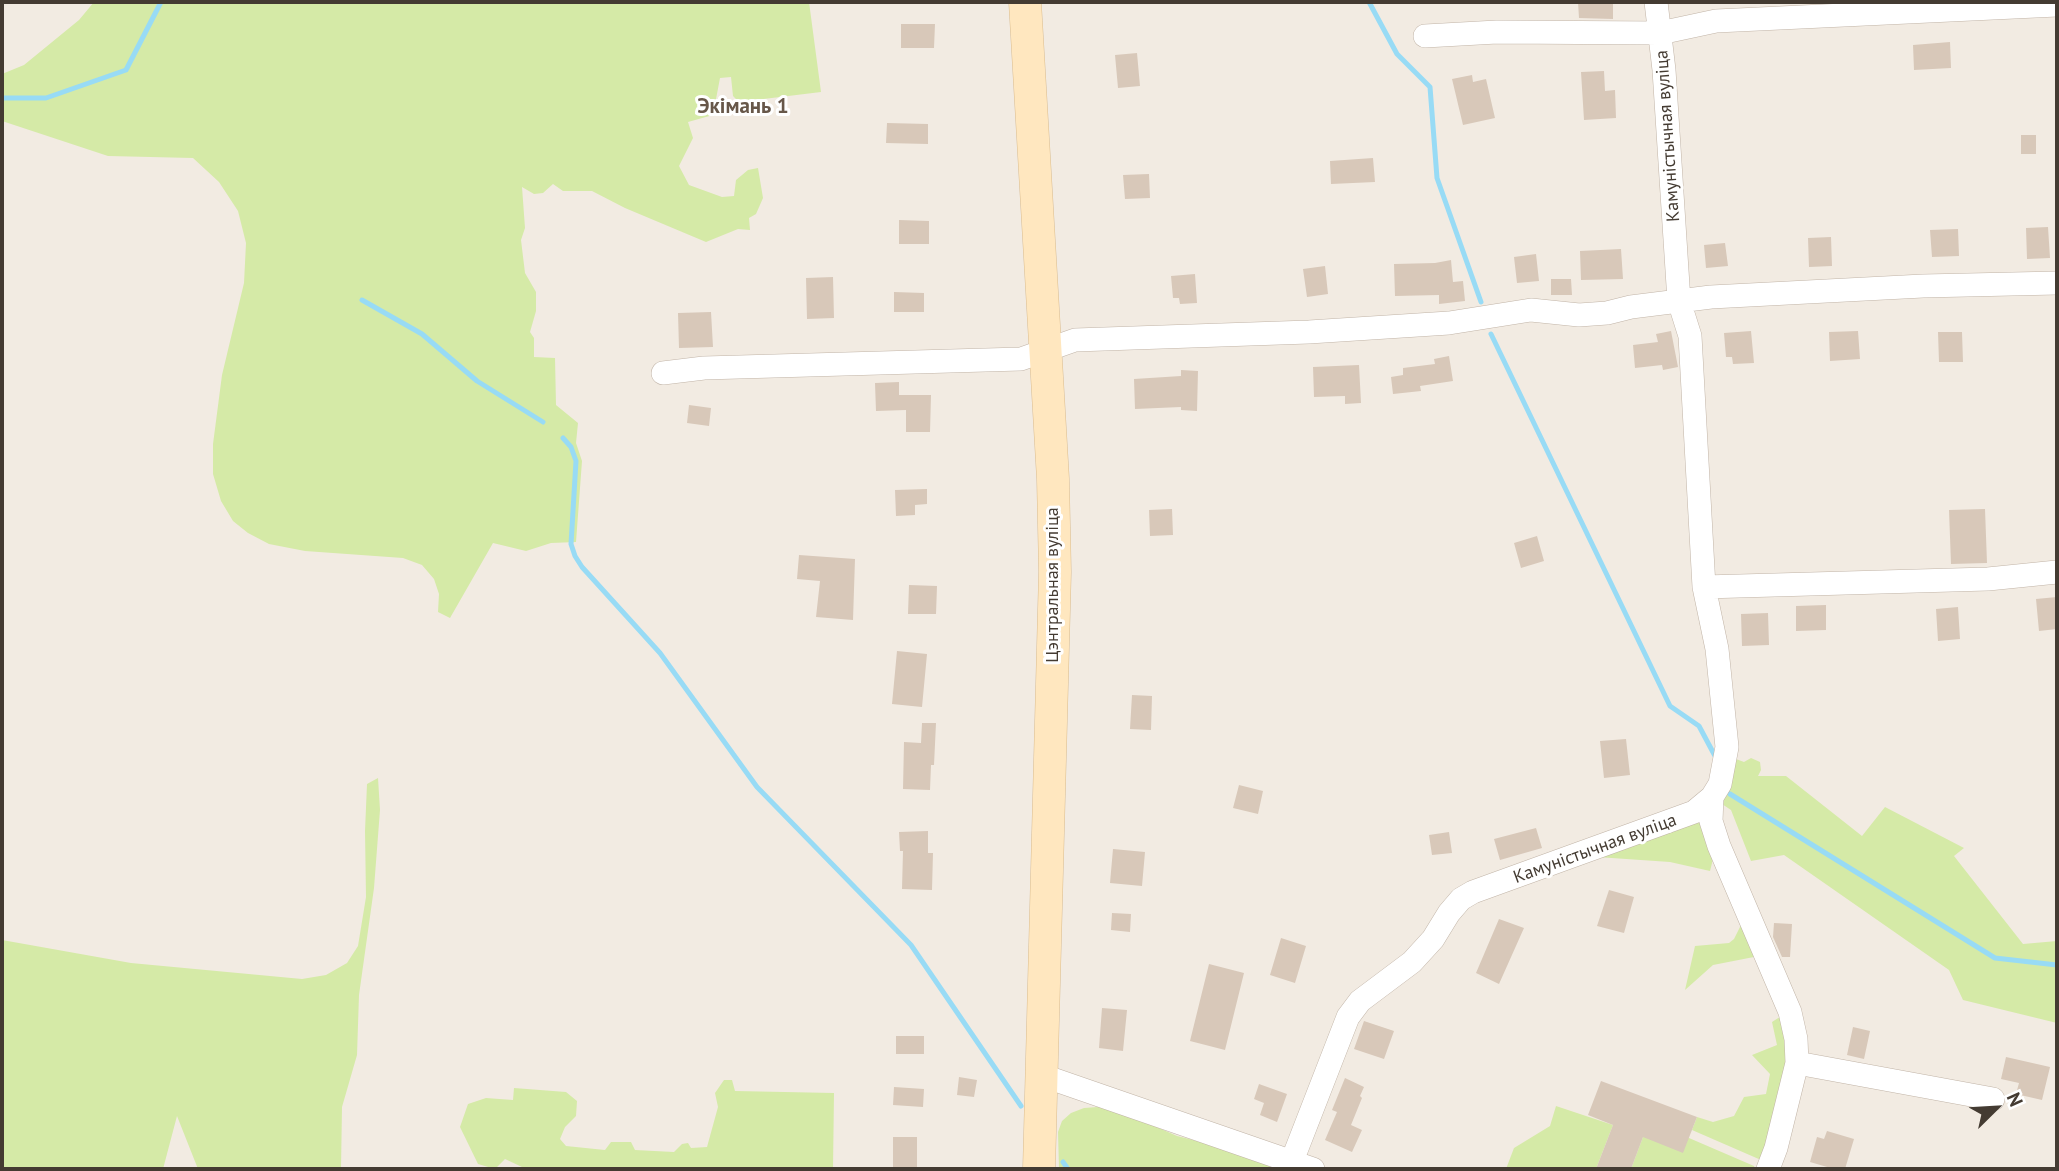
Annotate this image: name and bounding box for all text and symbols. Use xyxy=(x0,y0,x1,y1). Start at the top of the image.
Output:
street label: Камуністычная вуліца xyxy=(1651,49,1685,223)
district label: Экімань 1 xyxy=(697,94,789,120)
street label: Цэнтральная вуліца xyxy=(1042,507,1064,663)
street label: Камуністычная вуліца xyxy=(1511,809,1679,889)
north arrow xyxy=(1961,1073,2031,1143)
text: N xyxy=(2002,1089,2029,1110)

